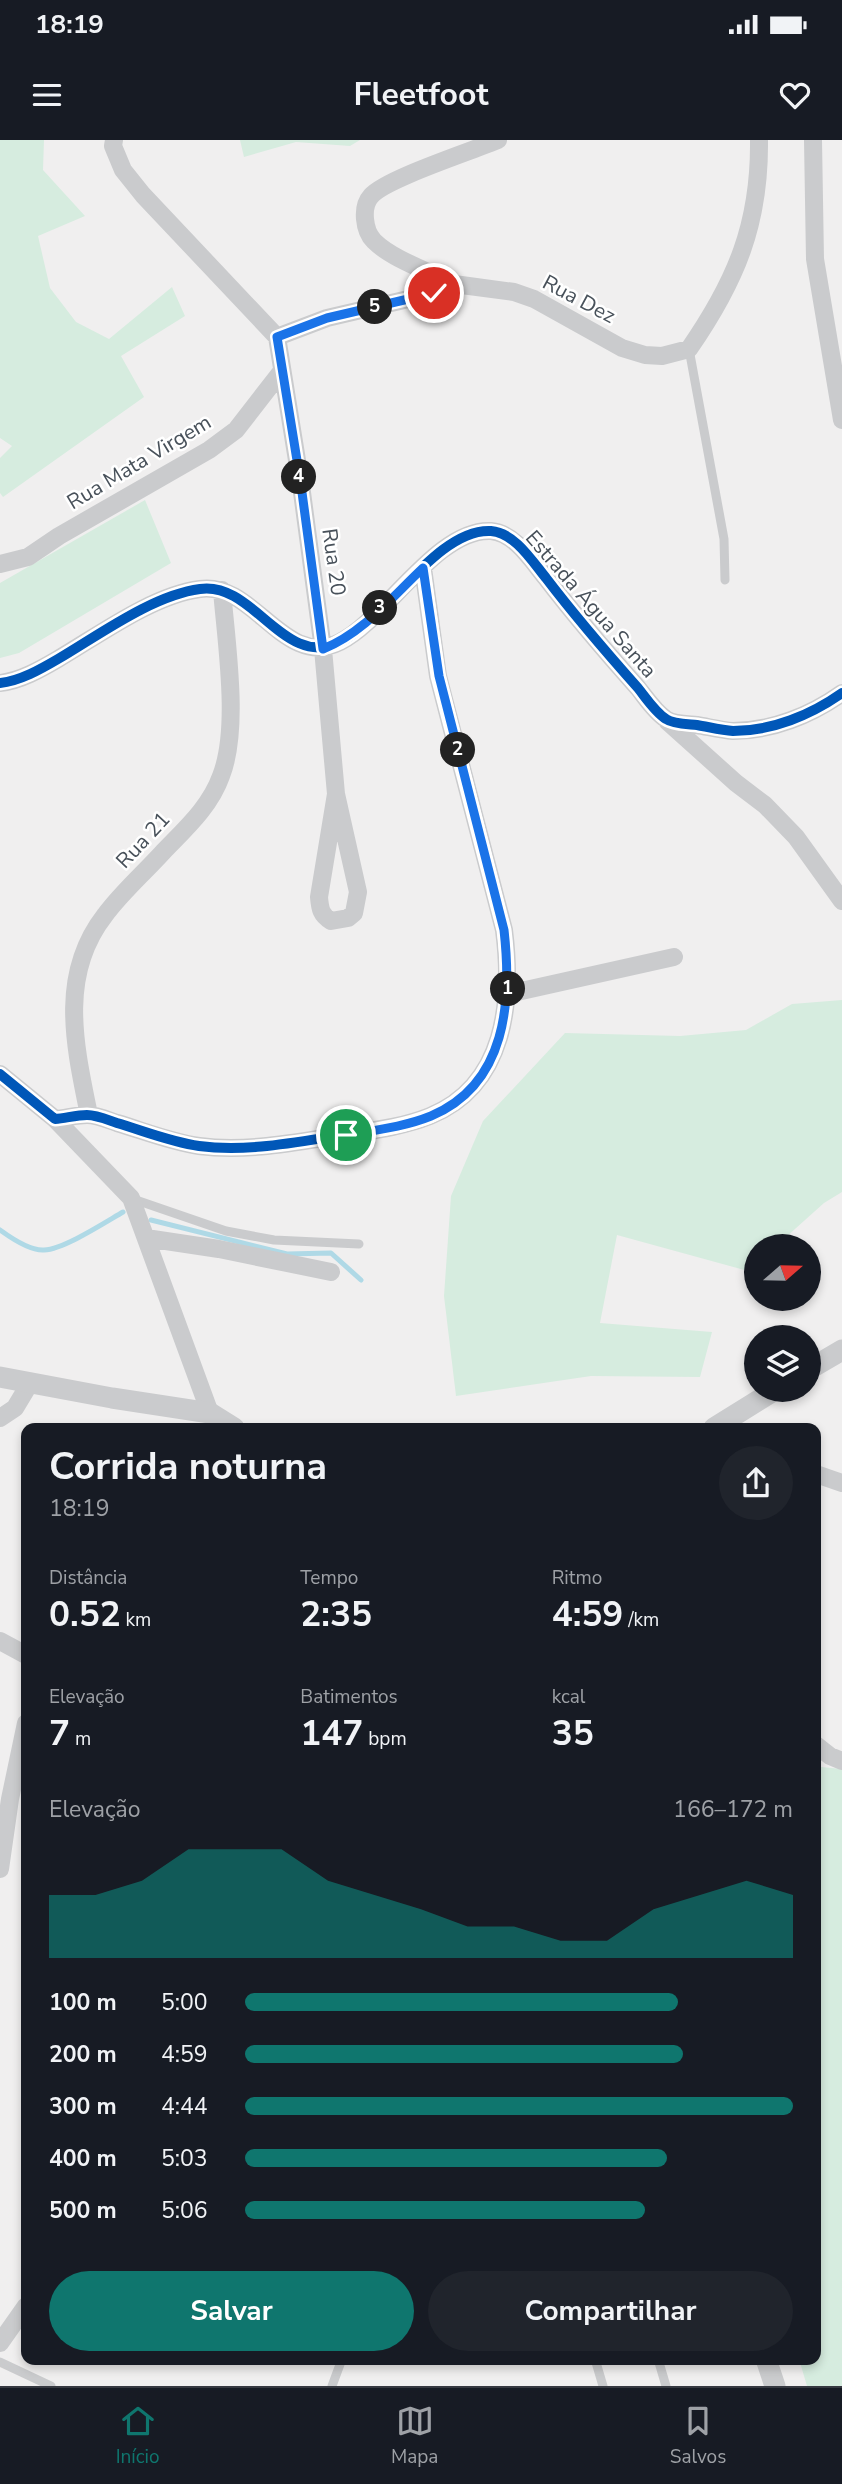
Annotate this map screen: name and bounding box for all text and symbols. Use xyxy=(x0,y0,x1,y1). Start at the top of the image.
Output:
text: 18:19 xyxy=(35,7,104,42)
text: Fleetfoot xyxy=(353,73,489,116)
icon: menu xyxy=(28,76,66,114)
icon: heart xyxy=(776,76,814,114)
pin xyxy=(404,263,464,323)
street label: Rua Dez xyxy=(538,268,621,330)
icon: check xyxy=(415,274,453,312)
pin: 5 xyxy=(358,290,392,324)
text: 5 xyxy=(369,293,380,319)
street label: Rua Mata Virgem xyxy=(62,408,216,516)
pin: 4 xyxy=(282,460,316,494)
text: 4 xyxy=(293,463,304,489)
street label: Estrada Água Santa xyxy=(519,524,663,684)
street label: Rua 20 xyxy=(315,527,353,597)
pin: 3 xyxy=(362,590,398,626)
text: 3 xyxy=(374,594,385,620)
pin: 2 xyxy=(440,732,476,768)
text: 2 xyxy=(452,736,463,762)
street label: Rua 21 xyxy=(110,806,176,874)
pin: 1 xyxy=(490,972,526,1006)
text: 1 xyxy=(502,975,513,1001)
pin xyxy=(316,1105,376,1165)
icon: arrive xyxy=(327,1116,365,1154)
north arrow xyxy=(744,1234,821,1311)
map controls xyxy=(744,1234,821,1402)
button: layers xyxy=(744,1325,821,1402)
text: Corrida noturna xyxy=(49,1441,327,1492)
button: share xyxy=(719,1446,793,1520)
text: 18:19 xyxy=(49,1493,109,1524)
text: Distância xyxy=(49,1565,127,1591)
text: Tempo xyxy=(300,1565,358,1591)
text: Ritmo xyxy=(552,1565,602,1591)
text: 0.52 xyxy=(49,1591,121,1638)
text: 2:35 xyxy=(300,1591,372,1638)
text: 4:59 xyxy=(552,1591,623,1638)
text: km xyxy=(121,1607,151,1633)
text: /km xyxy=(623,1607,659,1633)
text: Elevação xyxy=(49,1684,125,1710)
text: Batimentos xyxy=(300,1684,398,1710)
text: kcal xyxy=(552,1684,585,1710)
text: 7 xyxy=(49,1710,70,1757)
text: 147 xyxy=(300,1710,363,1757)
text: 35 xyxy=(552,1710,594,1757)
text: m xyxy=(70,1726,91,1752)
text: bpm xyxy=(363,1726,407,1752)
text: Elevação xyxy=(49,1794,141,1825)
text: 166–172 m xyxy=(673,1794,793,1825)
text: 100 m xyxy=(49,1987,117,2018)
text: 5:00 xyxy=(161,1987,208,2018)
text: 200 m xyxy=(49,2039,117,2070)
text: 4:59 xyxy=(161,2039,208,2070)
text: 300 m xyxy=(49,2091,117,2122)
text: 4:44 xyxy=(161,2091,208,2122)
text: 400 m xyxy=(49,2143,117,2174)
text: 5:03 xyxy=(161,2143,208,2174)
text: 500 m xyxy=(49,2195,117,2226)
text: 5:06 xyxy=(161,2195,208,2226)
button: Salvar xyxy=(49,2271,414,2351)
button: Compartilhar xyxy=(428,2271,793,2351)
tab: Início xyxy=(116,2402,160,2470)
tab: Mapa xyxy=(391,2402,438,2470)
tab: Salvos xyxy=(670,2402,726,2470)

